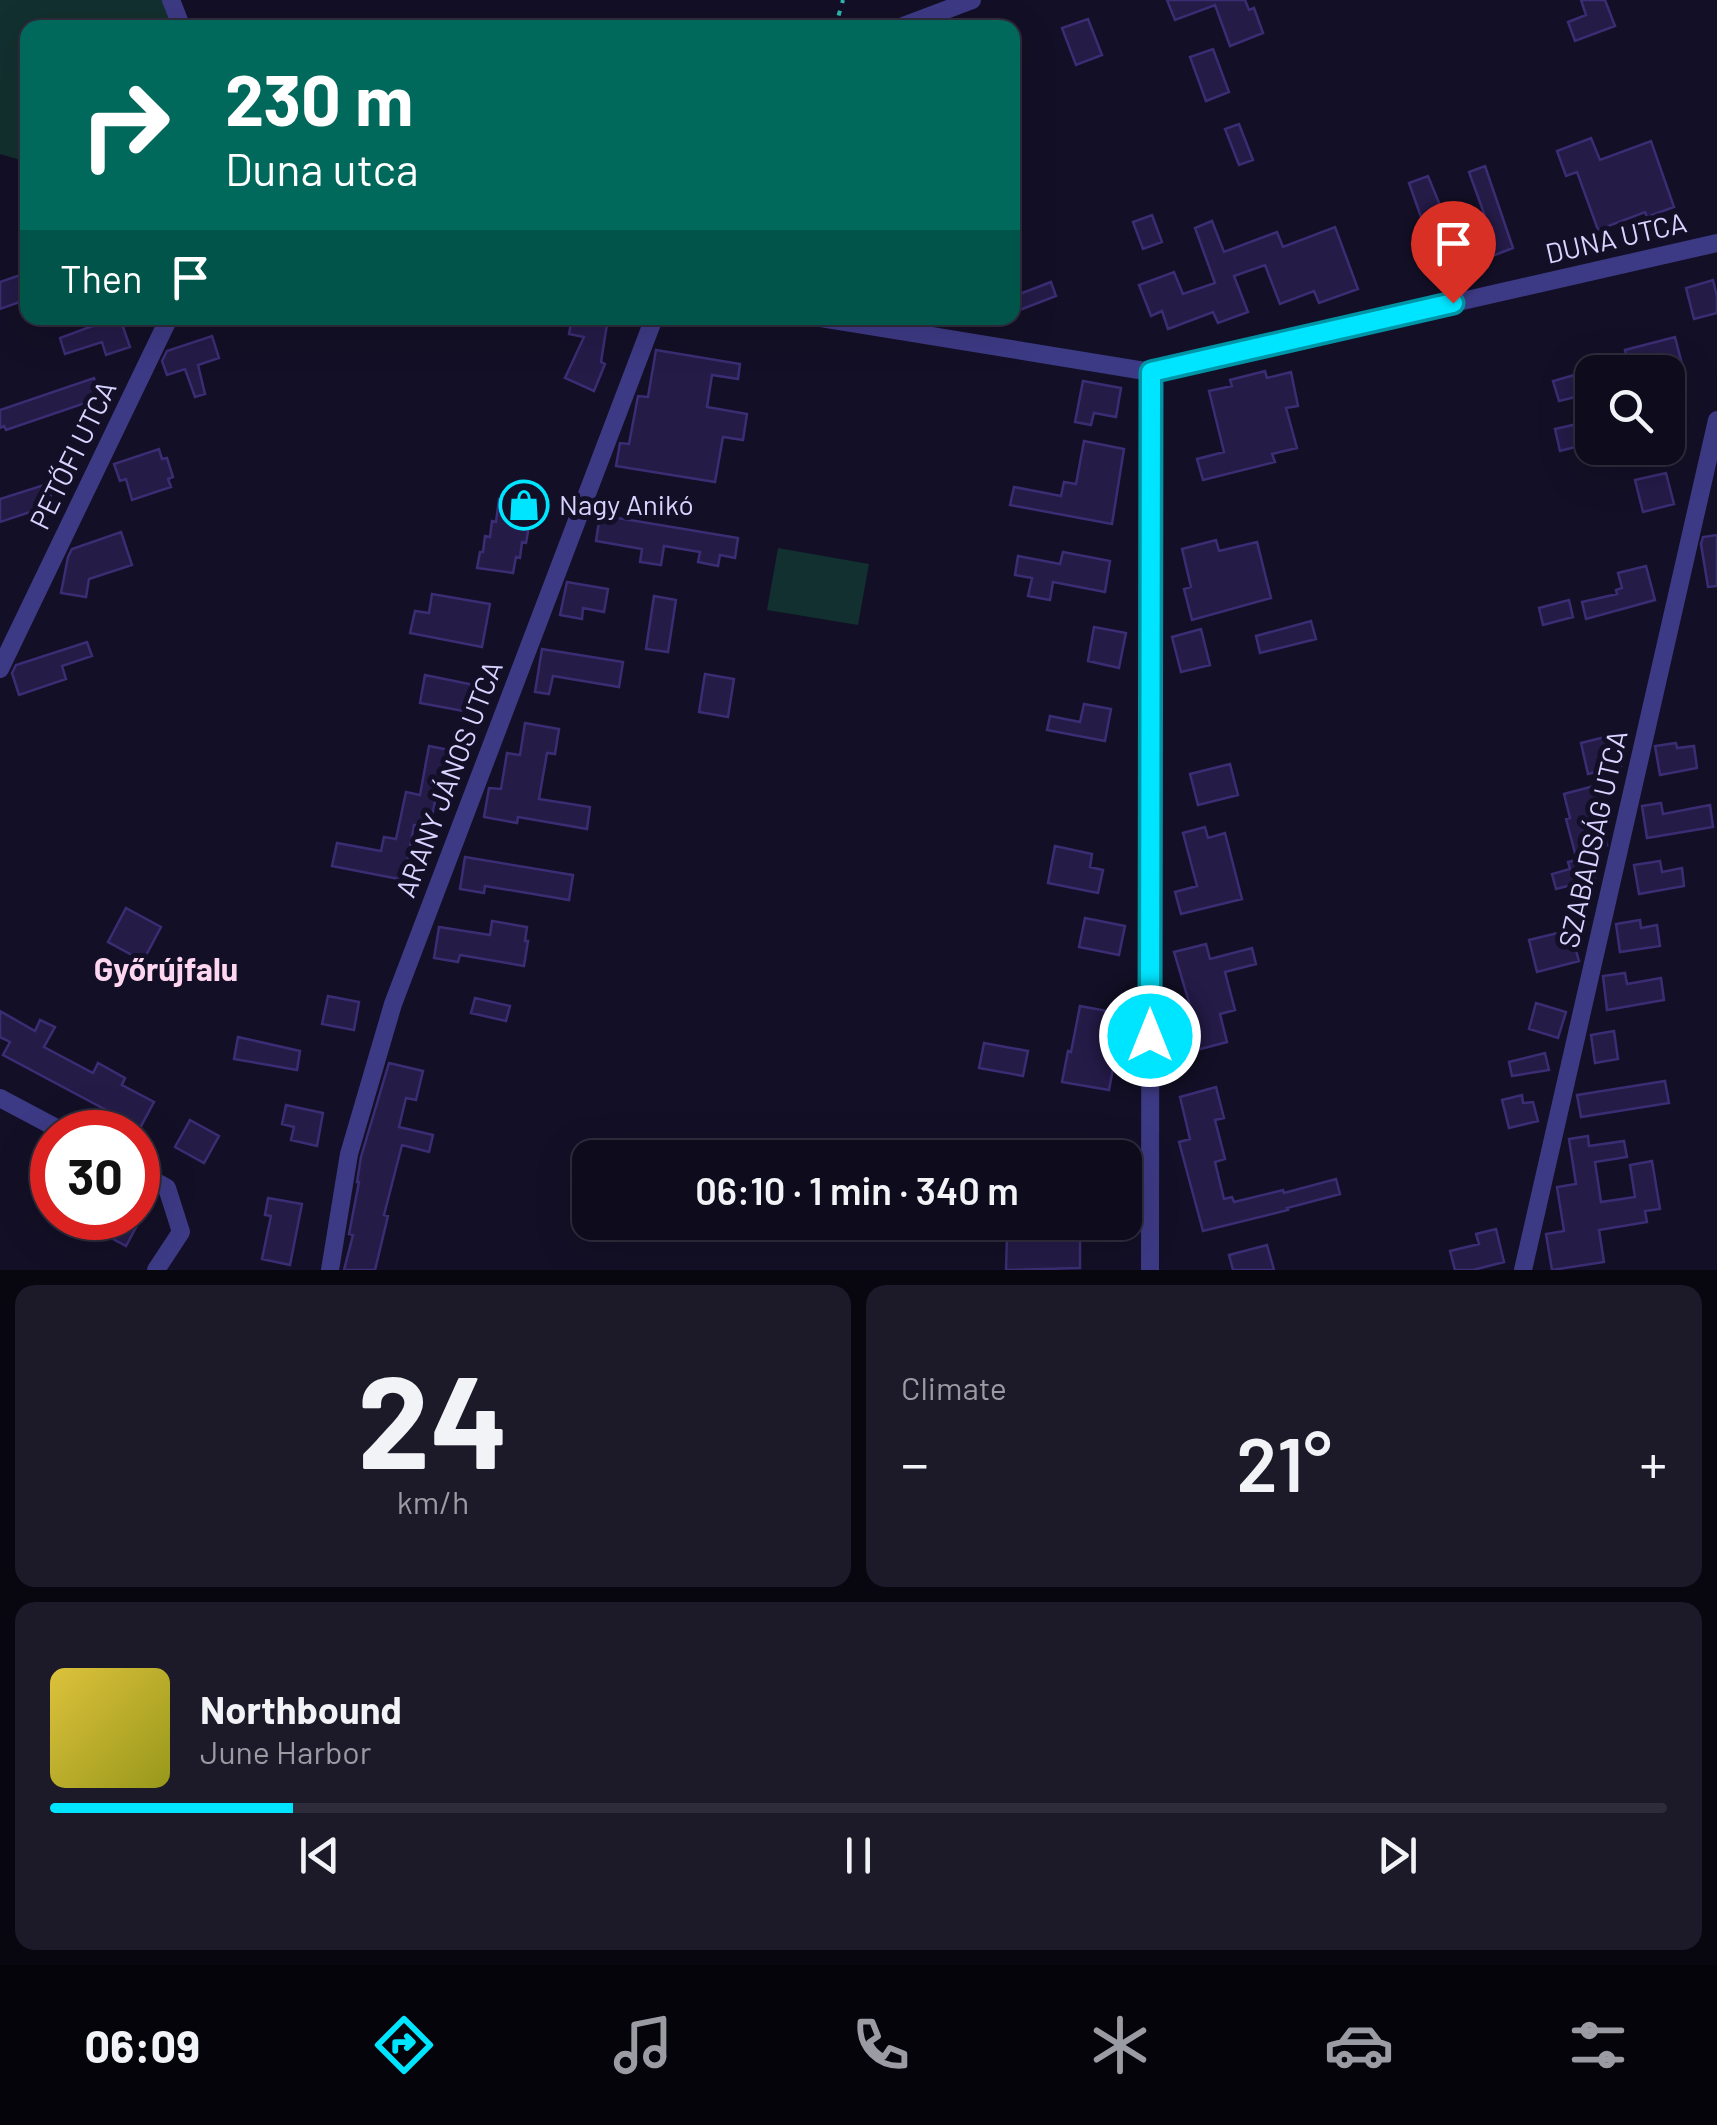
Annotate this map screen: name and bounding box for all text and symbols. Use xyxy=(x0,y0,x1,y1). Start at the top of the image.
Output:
text: 230 m xyxy=(225,56,413,140)
icon: right xyxy=(60,60,190,190)
text: Duna utca xyxy=(225,141,419,195)
pin xyxy=(1411,201,1496,304)
street label: DUNA UTCA xyxy=(1542,204,1690,270)
icon: arrive xyxy=(1426,216,1481,271)
icon: arrive xyxy=(163,250,218,305)
text: Then xyxy=(60,255,143,301)
map controls xyxy=(1575,355,1685,465)
button: search xyxy=(1575,355,1685,465)
street label: PETŐFI UTCA xyxy=(22,375,123,534)
shop icon: Nagy Anikó xyxy=(498,479,550,531)
place label: Nagy Anikó xyxy=(559,487,693,521)
street label: ARANY JÁNOS UTCA xyxy=(387,656,509,902)
street label: SZABADSÁG UTCA xyxy=(1550,727,1634,951)
district label: Győrújfalu xyxy=(94,949,238,987)
position arrow xyxy=(1098,984,1202,1088)
speed limit sign: 30 xyxy=(30,1110,160,1240)
text: 06:10 · 1 min · 340 m xyxy=(695,1167,1019,1213)
text: 24 xyxy=(357,1339,509,1495)
text: Climate xyxy=(901,1368,1007,1406)
text: 21° xyxy=(1236,1417,1332,1507)
text: − xyxy=(901,1429,929,1495)
text: + xyxy=(1639,1429,1667,1495)
text: km/h xyxy=(397,1482,469,1520)
text: Northbound xyxy=(200,1686,402,1732)
text: June Harbor xyxy=(200,1732,371,1770)
icon: previous xyxy=(292,1828,347,1883)
icon: pause xyxy=(831,1828,886,1883)
icon: next xyxy=(1370,1828,1425,1883)
icon: directions xyxy=(369,2010,439,2080)
icon: music xyxy=(608,2010,678,2080)
icon: phone xyxy=(846,2010,916,2080)
icon: climate xyxy=(1085,2010,1155,2080)
icon: car xyxy=(1324,2010,1394,2080)
icon: filters xyxy=(1563,2010,1633,2080)
text: 06:09 xyxy=(84,2018,200,2072)

